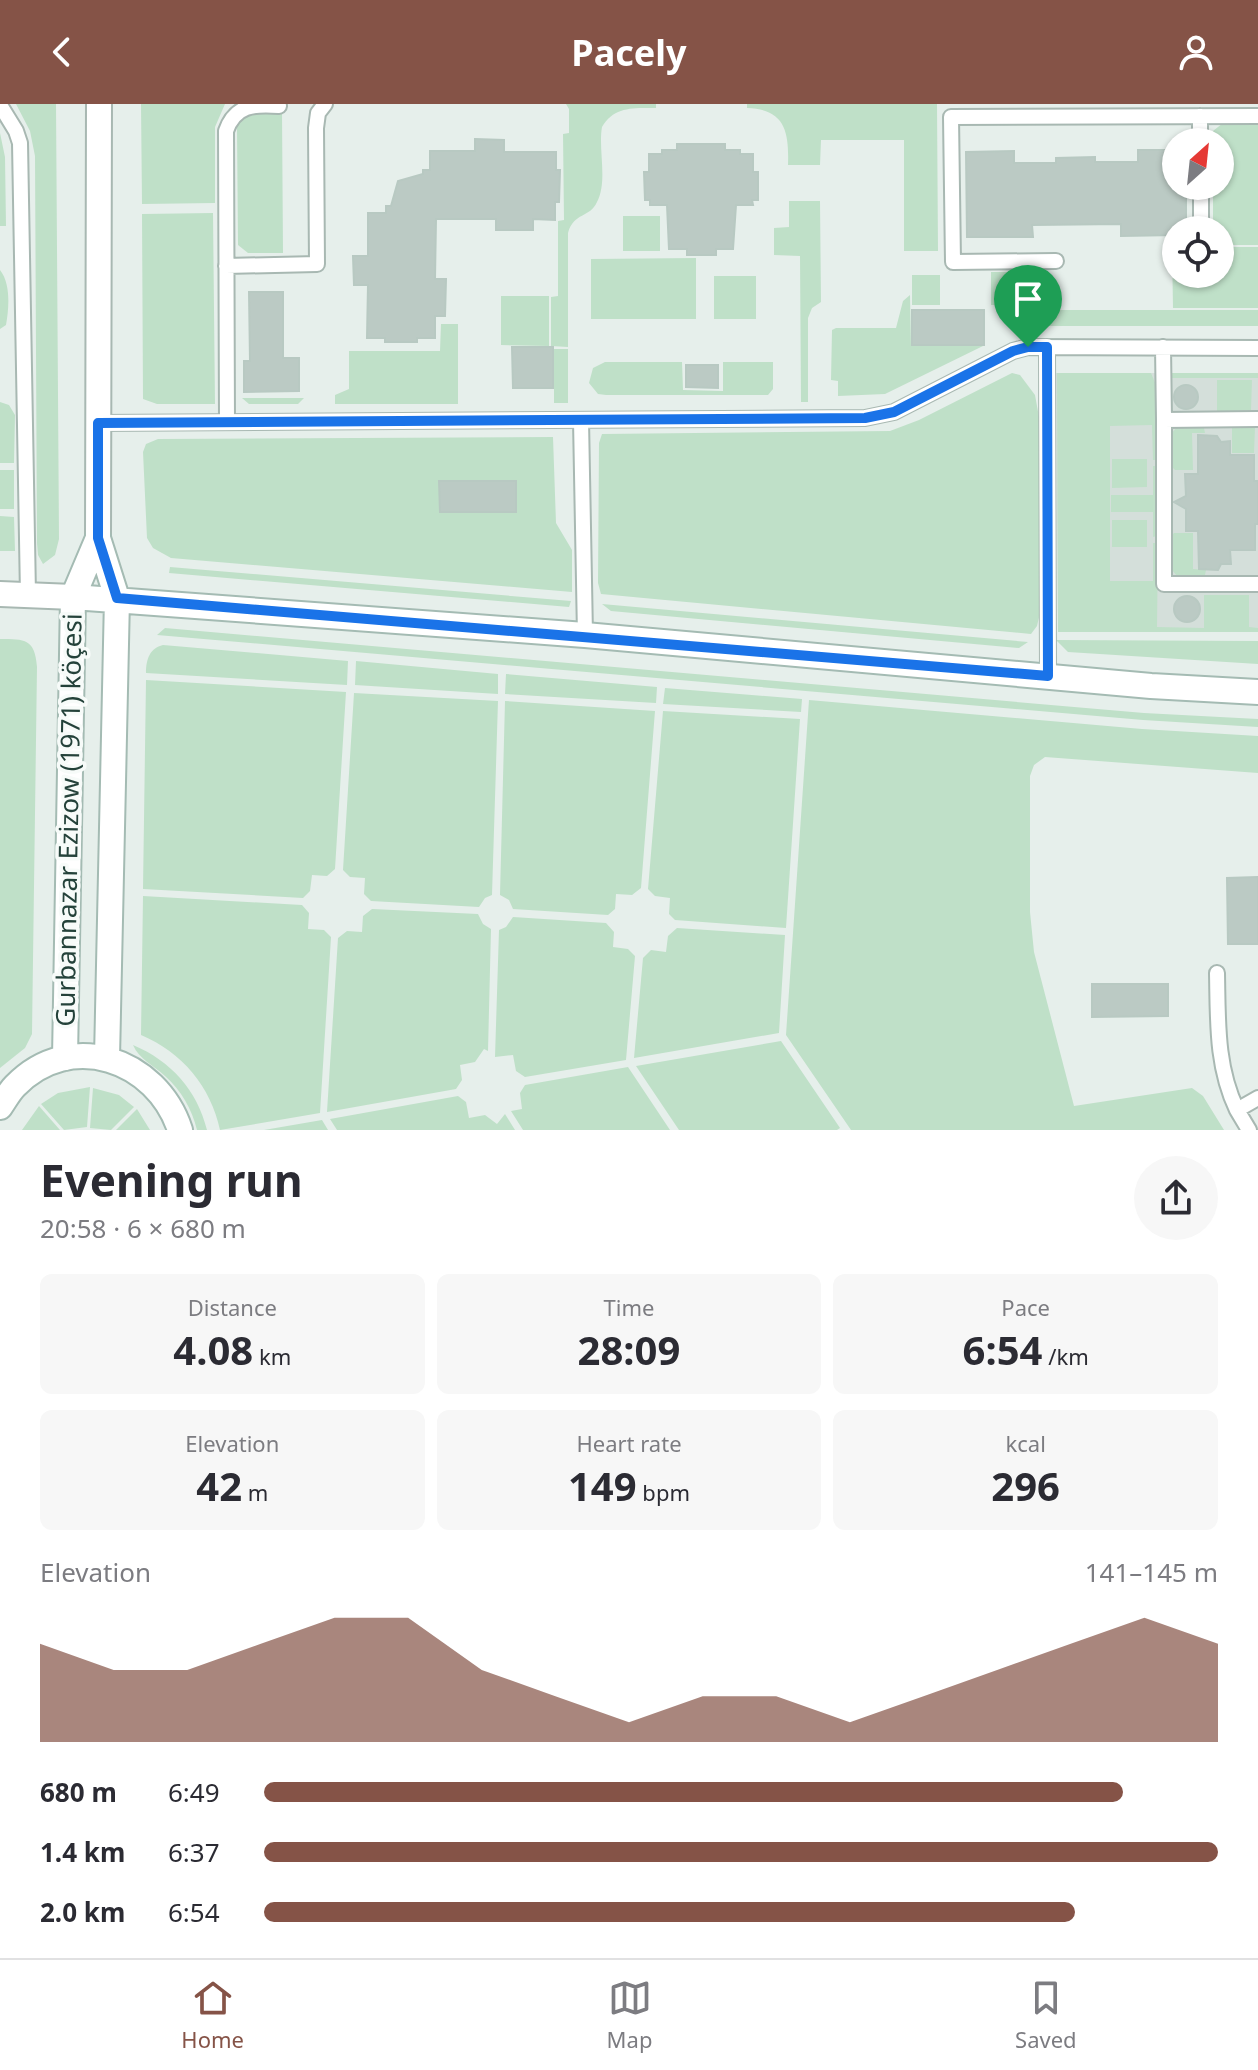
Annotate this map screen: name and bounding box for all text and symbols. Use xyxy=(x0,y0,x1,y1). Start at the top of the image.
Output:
text: Pacely xyxy=(571,28,687,77)
icon: back xyxy=(40,30,84,74)
icon: person xyxy=(1174,30,1218,74)
north arrow xyxy=(1162,128,1234,200)
map controls xyxy=(1162,128,1234,288)
button: locate xyxy=(1162,216,1234,288)
pin xyxy=(994,265,1062,347)
icon: arrive xyxy=(1006,277,1050,321)
street label: Gurbannazar Ezizow (1971) köçesi xyxy=(46,613,90,1027)
text: Evening run xyxy=(40,1150,303,1210)
button: share xyxy=(1134,1156,1218,1240)
text: 20:58 · 6 × 680 m xyxy=(40,1210,246,1246)
text: Distance xyxy=(188,1292,277,1322)
text: Time xyxy=(604,1292,654,1322)
text: Pace xyxy=(1001,1292,1050,1322)
text: 4.08 xyxy=(173,1322,253,1377)
text: 28:09 xyxy=(578,1322,680,1377)
text: 6:54 xyxy=(963,1322,1042,1377)
text: km xyxy=(253,1341,291,1371)
text: /km xyxy=(1042,1341,1089,1371)
text: Elevation xyxy=(185,1428,279,1458)
text: Heart rate xyxy=(576,1428,682,1458)
text: kcal xyxy=(1005,1428,1046,1458)
text: 42 xyxy=(196,1458,242,1513)
text: 149 xyxy=(568,1458,637,1513)
text: 296 xyxy=(991,1458,1060,1513)
text: m xyxy=(242,1477,268,1507)
text: bpm xyxy=(637,1477,690,1507)
text: Elevation xyxy=(40,1554,151,1590)
text: 141–145 m xyxy=(1085,1554,1218,1590)
text: 680 m xyxy=(40,1774,117,1810)
text: 6:49 xyxy=(168,1774,220,1810)
text: 1.4 km xyxy=(40,1834,125,1870)
text: 6:37 xyxy=(168,1834,220,1870)
text: 2.0 km xyxy=(40,1894,125,1930)
text: 6:54 xyxy=(168,1894,220,1930)
tab: Home xyxy=(181,1976,244,2054)
tab: Map xyxy=(607,1976,652,2054)
tab: Saved xyxy=(1015,1976,1077,2054)

